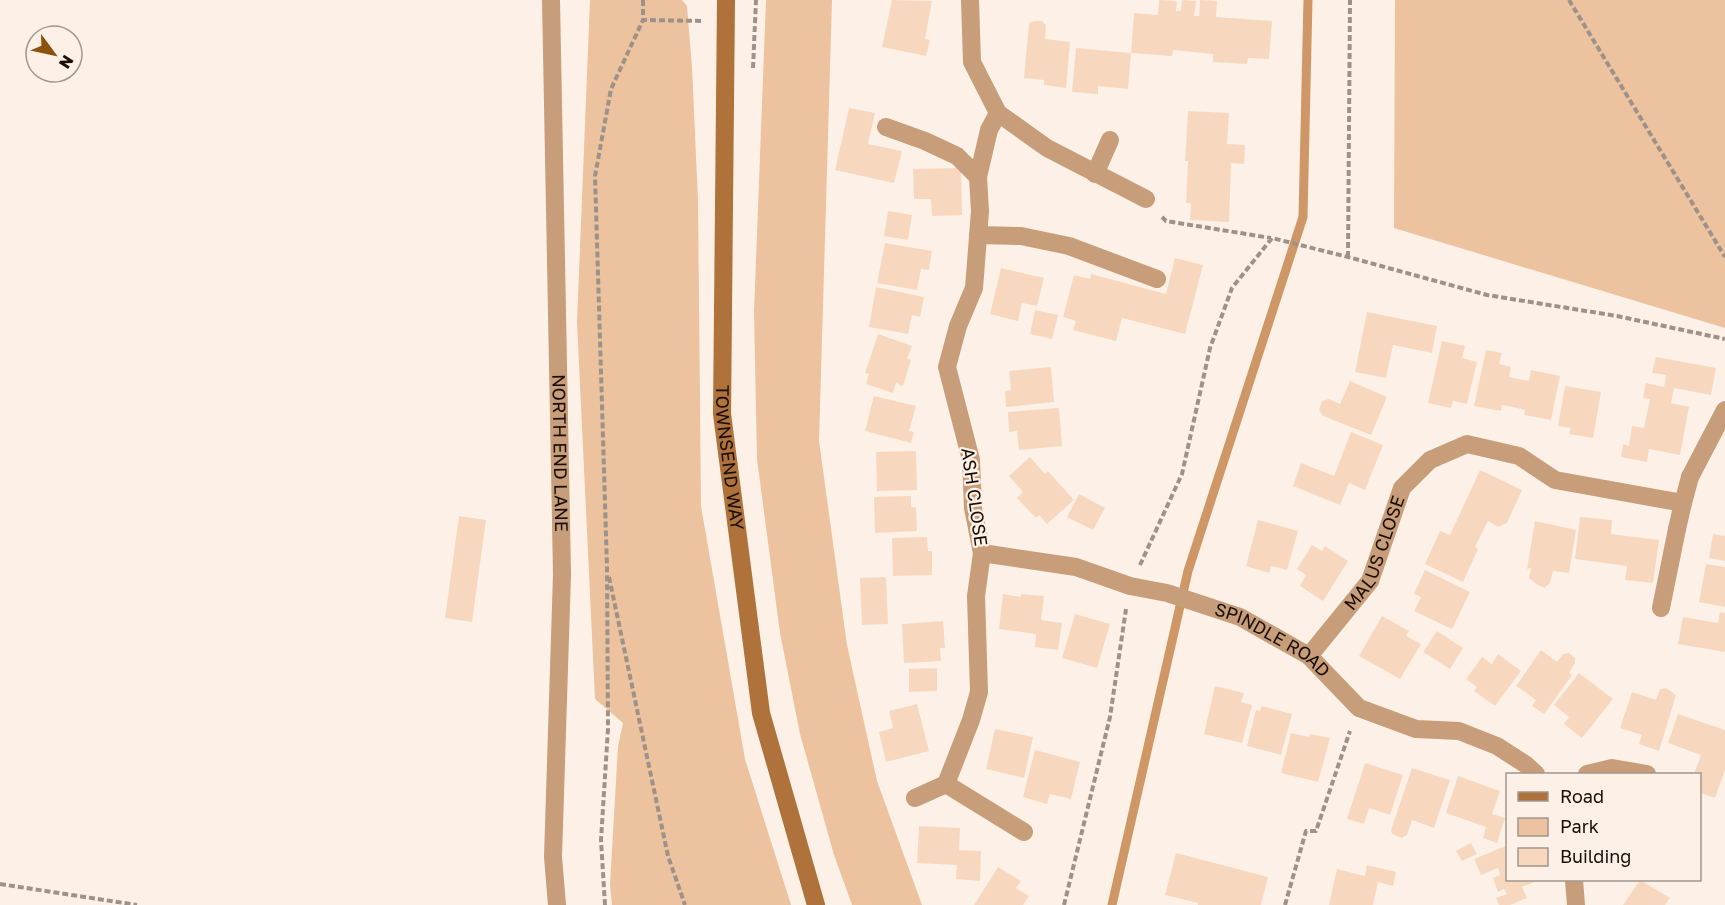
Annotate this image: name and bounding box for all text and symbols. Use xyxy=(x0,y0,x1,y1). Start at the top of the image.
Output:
north arrow xyxy=(24,24,84,84)
text: N xyxy=(55,52,78,73)
street label: NORTH END LANE xyxy=(548,374,573,532)
street label: TOWNSEND WAY xyxy=(711,385,749,532)
street label: ASH CLOSE xyxy=(957,446,993,548)
street label: MALUS CLOSE xyxy=(1339,493,1409,614)
street label: SPINDLE ROAD xyxy=(1212,597,1335,681)
legend xyxy=(1506,773,1701,881)
text: Road xyxy=(1560,785,1604,807)
text: Park xyxy=(1560,815,1599,837)
text: Building xyxy=(1560,845,1631,867)

